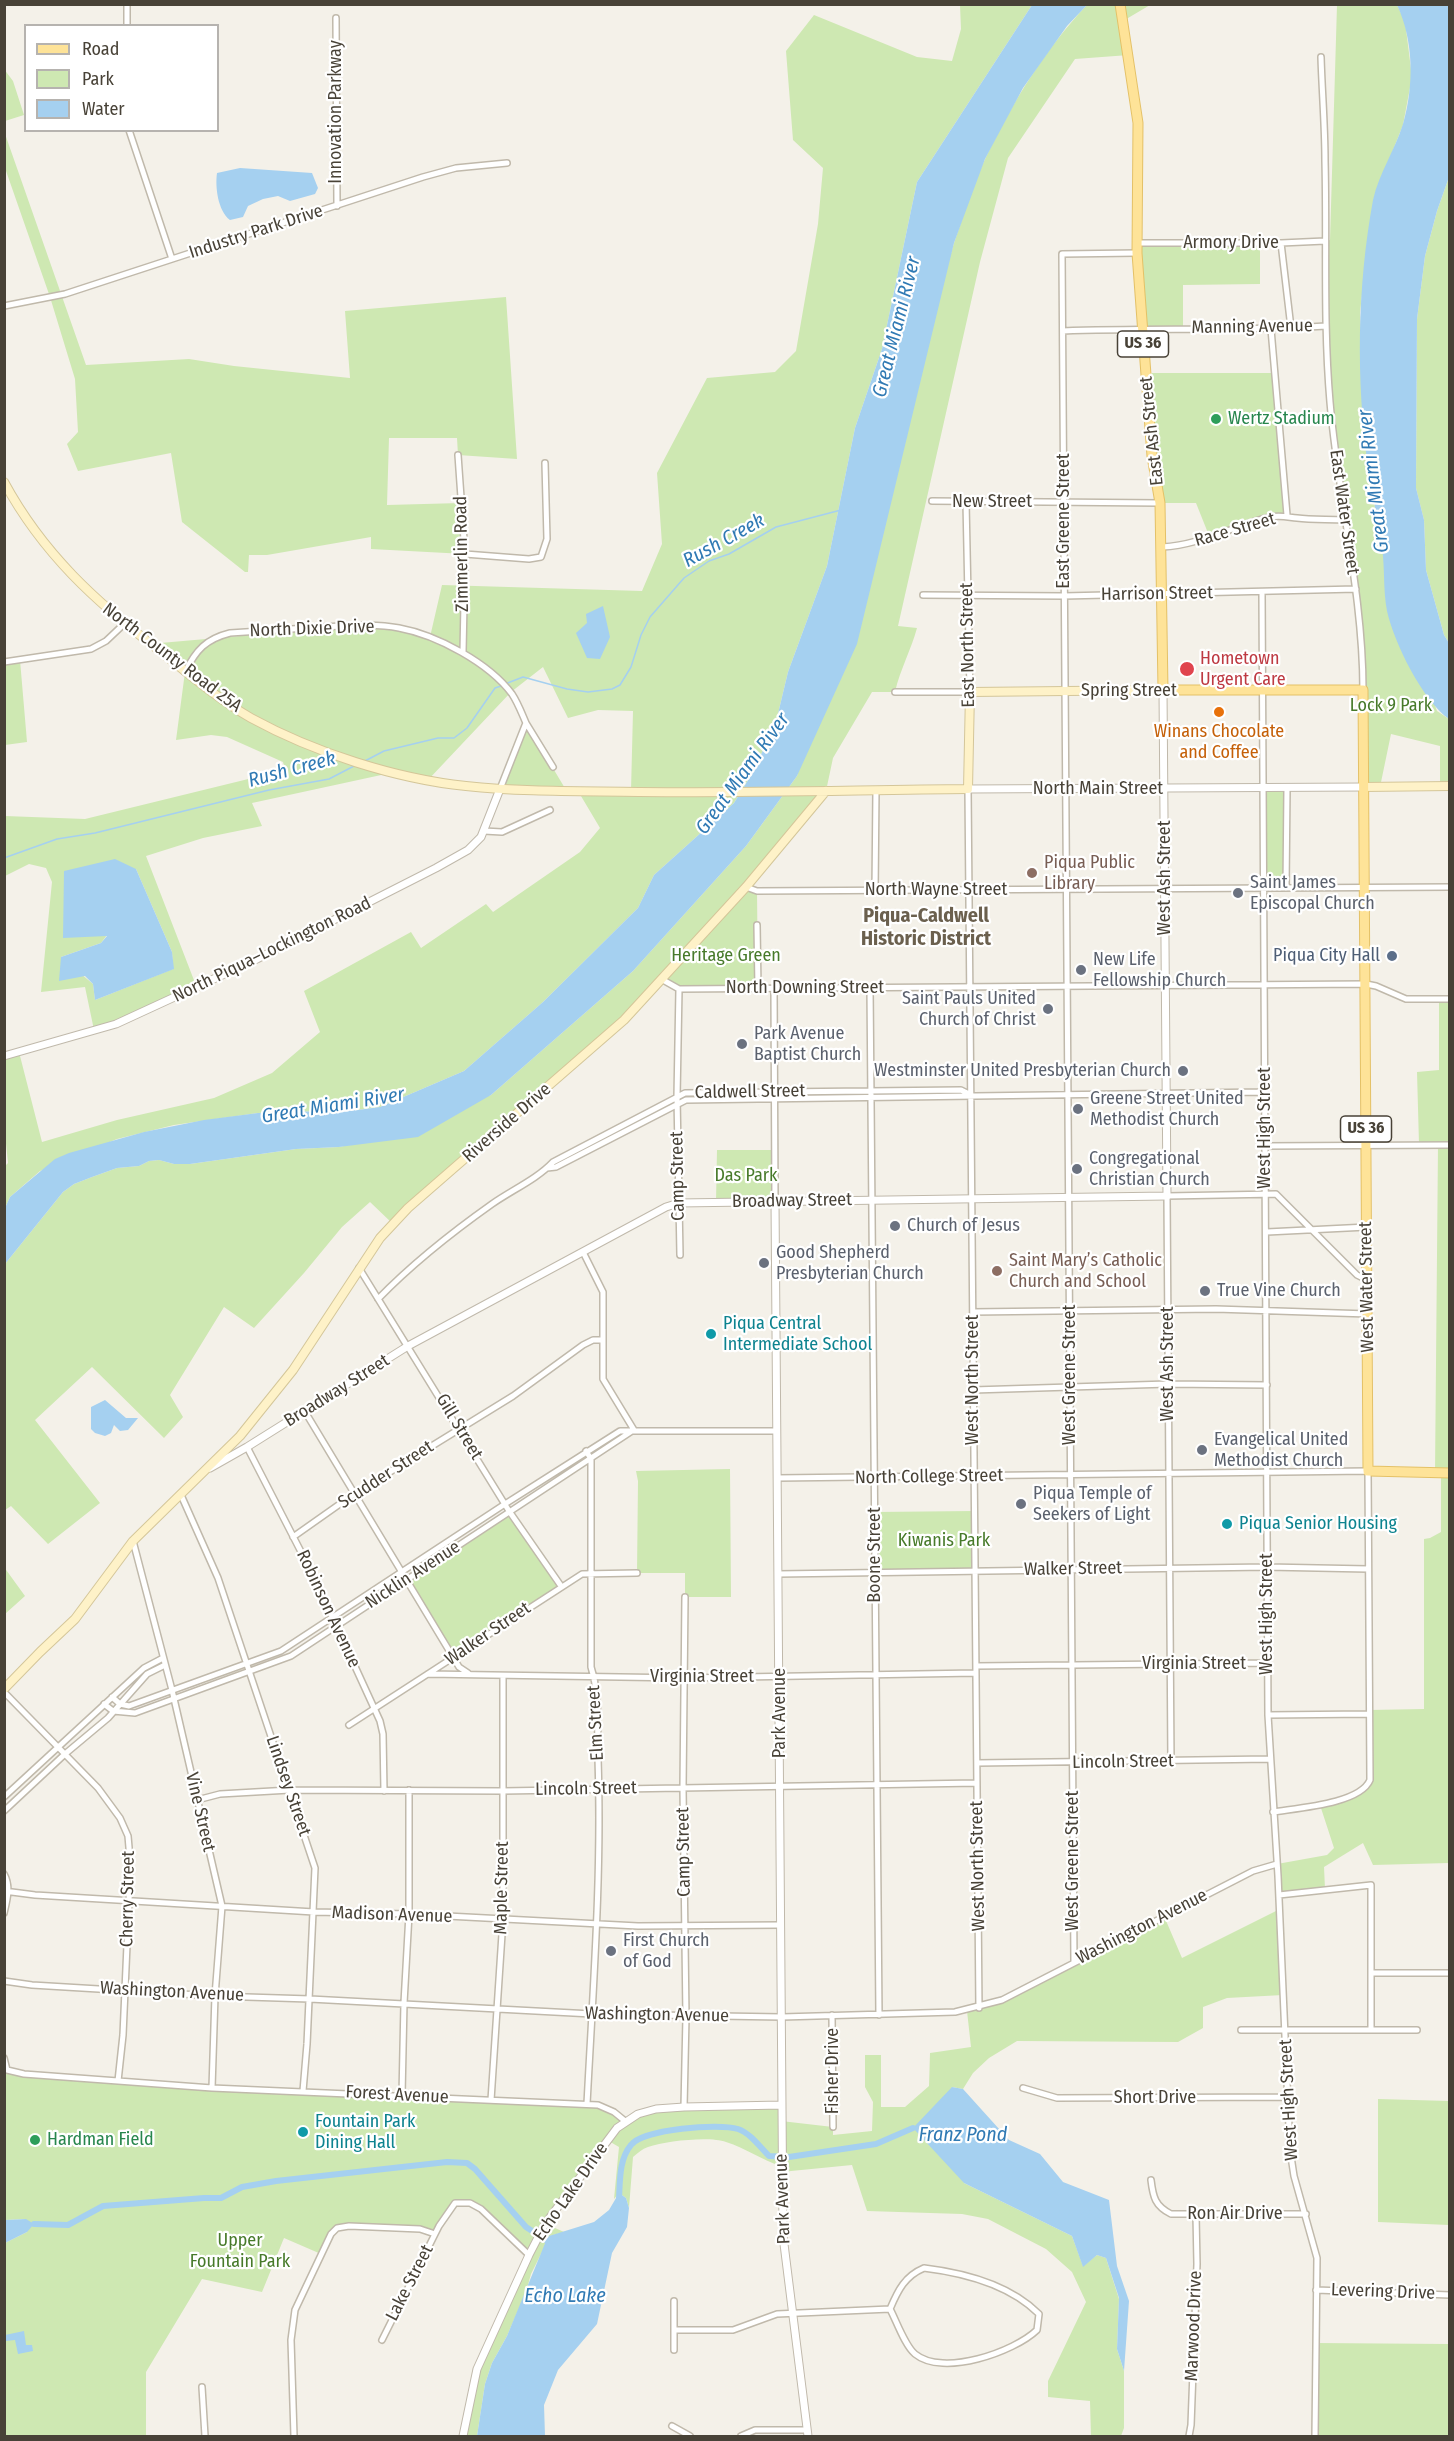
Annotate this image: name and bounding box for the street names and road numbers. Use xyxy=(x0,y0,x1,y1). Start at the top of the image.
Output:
street label: Innovation Parkway xyxy=(325,40,347,184)
street label: Industry Park Drive xyxy=(186,200,326,264)
street label: Armory Drive xyxy=(1183,232,1279,254)
street label: Manning Avenue xyxy=(1191,315,1313,339)
road number: US 36 xyxy=(1118,331,1168,357)
street label: East Ash Street xyxy=(1136,375,1168,487)
street label: East Water Street xyxy=(1325,448,1363,576)
street label: East Greene Street xyxy=(1053,453,1075,589)
street label: New Street xyxy=(952,491,1032,513)
street label: Zimmerlin Road xyxy=(450,496,474,612)
street label: Race Street xyxy=(1192,508,1278,552)
street label: East North Street xyxy=(956,582,980,708)
street label: Harrison Street xyxy=(1101,582,1213,606)
street label: North County Road 25A xyxy=(98,599,246,717)
street label: North Dixie Drive xyxy=(249,616,375,642)
street label: Spring Street xyxy=(1081,680,1177,702)
street label: North Main Street xyxy=(1033,778,1163,800)
street label: West Ash Street xyxy=(1154,820,1176,936)
street label: North Wayne Street xyxy=(865,879,1007,901)
street label: North Piqua–Lockington Road xyxy=(169,892,375,1008)
street label: North Downing Street xyxy=(726,977,884,999)
street label: West High Street xyxy=(1254,1067,1276,1189)
street label: Riverside Drive xyxy=(458,1079,556,1167)
street label: Caldwell Street xyxy=(695,1080,805,1104)
road number: US 36 xyxy=(1340,1116,1392,1142)
street label: Camp Street xyxy=(666,1131,690,1221)
street label: Broadway Street xyxy=(732,1189,852,1213)
street label: West Water Street xyxy=(1355,1221,1379,1353)
street label: West Greene Street xyxy=(1059,1305,1081,1445)
street label: West Ash Street xyxy=(1157,1306,1179,1422)
street label: West North Street xyxy=(962,1315,984,1445)
street label: Broadway Street xyxy=(280,1350,394,1432)
street label: Gill Street xyxy=(431,1390,487,1464)
street label: Scudder Street xyxy=(334,1436,438,1514)
street label: North College Street xyxy=(855,1465,1003,1489)
street label: Boone Street xyxy=(864,1507,886,1603)
street label: Nicklin Avenue xyxy=(362,1536,464,1614)
street label: Robinson Avenue xyxy=(291,1547,365,1671)
street label: West High Street xyxy=(1256,1553,1278,1675)
street label: Walker Street xyxy=(1024,1557,1122,1581)
street label: Walker Street xyxy=(441,1598,535,1670)
street label: Virginia Street xyxy=(1142,1653,1246,1675)
street label: Virginia Street xyxy=(650,1666,754,1688)
street label: Park Avenue xyxy=(769,1668,791,1758)
street label: Elm Street xyxy=(583,1685,609,1761)
street label: Lindsey Street xyxy=(261,1733,315,1839)
street label: Lincoln Street xyxy=(1072,1750,1174,1774)
street label: Vine Street xyxy=(180,1770,220,1854)
street label: Lincoln Street xyxy=(535,1777,637,1801)
street label: West Greene Street xyxy=(1062,1791,1084,1931)
street label: West North Street xyxy=(966,1801,990,1931)
street label: Camp Street xyxy=(672,1807,696,1897)
street label: Maple Street xyxy=(490,1841,514,1935)
street label: Cherry Street xyxy=(116,1851,140,1947)
street label: Washington Avenue xyxy=(1073,1885,1211,1969)
street label: Madison Avenue xyxy=(331,1902,453,1928)
street label: Washington Avenue xyxy=(99,1977,245,2007)
street label: Washington Avenue xyxy=(585,2003,729,2027)
street label: Fisher Drive xyxy=(822,2028,844,2114)
street label: West High Street xyxy=(1275,2039,1303,2161)
street label: Forest Avenue xyxy=(345,2082,449,2108)
street label: Short Drive xyxy=(1114,2087,1196,2109)
street label: Echo Lake Drive xyxy=(529,2139,613,2245)
street label: Park Avenue xyxy=(771,2154,795,2244)
street label: Ron Air Drive xyxy=(1187,2203,1283,2225)
street label: Lake Street xyxy=(382,2241,438,2325)
street label: Marwood Drive xyxy=(1181,2270,1207,2382)
street label: Levering Drive xyxy=(1330,2279,1436,2305)

